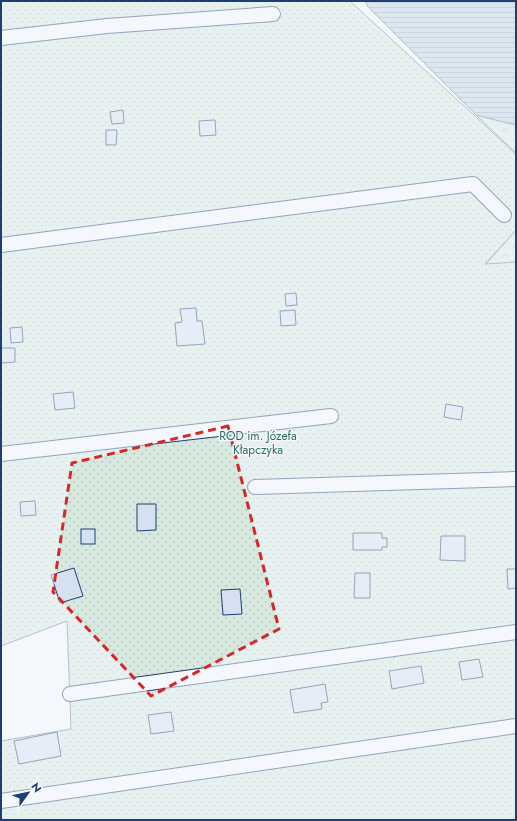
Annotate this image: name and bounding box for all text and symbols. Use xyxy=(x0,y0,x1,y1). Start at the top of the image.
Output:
park label: ROD im. Józefa Kłapczyka xyxy=(219,427,297,459)
north arrow xyxy=(8,773,48,813)
text: N xyxy=(27,780,45,796)

